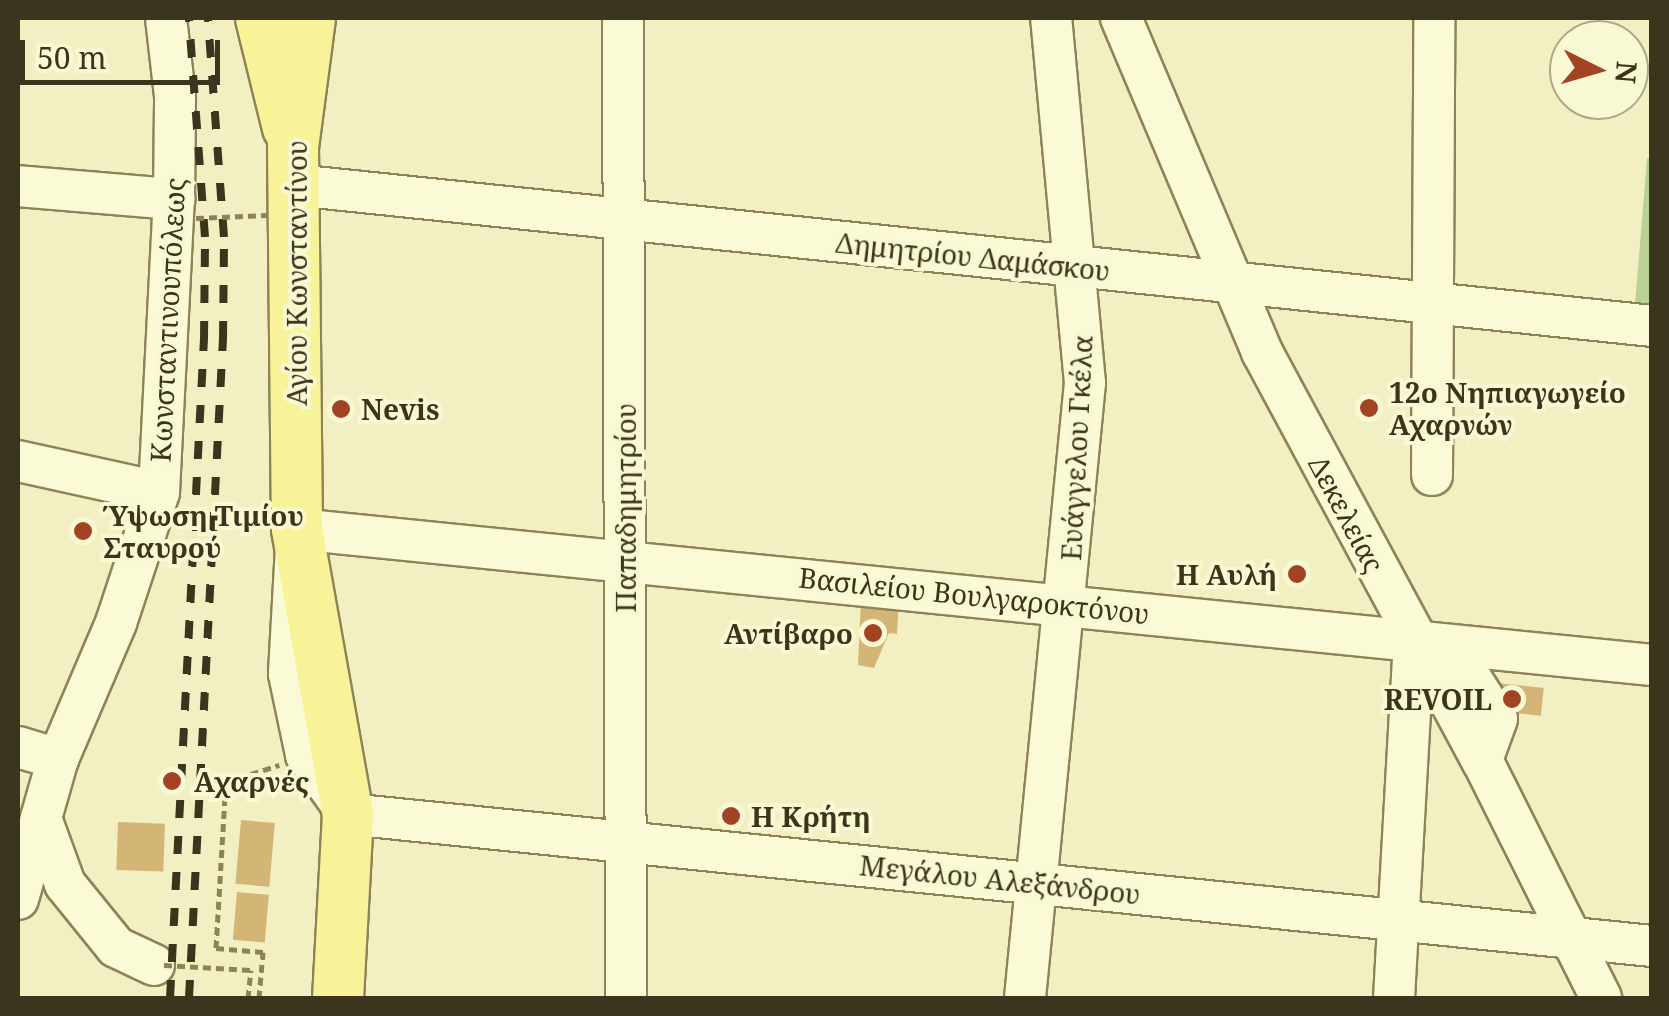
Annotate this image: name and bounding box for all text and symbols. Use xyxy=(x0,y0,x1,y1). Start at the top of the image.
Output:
scale bar xyxy=(25,20,225,82)
north arrow xyxy=(1549,20,1649,120)
text: 50 m xyxy=(37,37,107,78)
text: N xyxy=(1607,60,1647,85)
street label: Αγίου Κωνσταντίνου xyxy=(279,140,313,406)
street label: Κωνσταντινουπόλεως xyxy=(143,177,191,463)
street label: Δημητρίου Δαμάσκου xyxy=(834,225,1112,287)
street label: Ευάγγελου Γκέλα xyxy=(1053,335,1099,561)
place label: 12ο Νηπιαγωγείο Αχαρνών xyxy=(1389,375,1626,441)
place label: Nevis xyxy=(361,392,439,426)
marker: 12ο Νηπιαγωγείο Αχαρνών xyxy=(1358,397,1380,419)
marker: Nevis xyxy=(330,398,352,420)
street label: Παπαδημητρίου xyxy=(608,403,642,613)
street label: Δεκελείας xyxy=(1302,450,1392,578)
place label: Ύψωση Τιμίου Σταυρού xyxy=(103,498,304,564)
marker: Ύψωση Τιμίου Σταυρού xyxy=(72,520,94,542)
place label: Η Αυλή xyxy=(1176,557,1277,591)
street label: Βασιλείου Βουλγαροκτόνου xyxy=(797,560,1151,630)
marker: Η Αυλή xyxy=(1286,563,1308,585)
place label: Αντίβαρο xyxy=(724,616,853,650)
marker: Αντίβαρο xyxy=(862,622,884,644)
place label: REVOIL xyxy=(1384,682,1492,716)
marker: REVOIL xyxy=(1501,688,1523,710)
place label: Αχαρνές xyxy=(194,764,309,798)
marker: Αχαρνές xyxy=(159,768,185,794)
place label: Η Κρήτη xyxy=(751,799,871,833)
marker: Η Κρήτη xyxy=(720,805,742,827)
street label: Μεγάλου Αλεξάνδρου xyxy=(858,848,1142,910)

